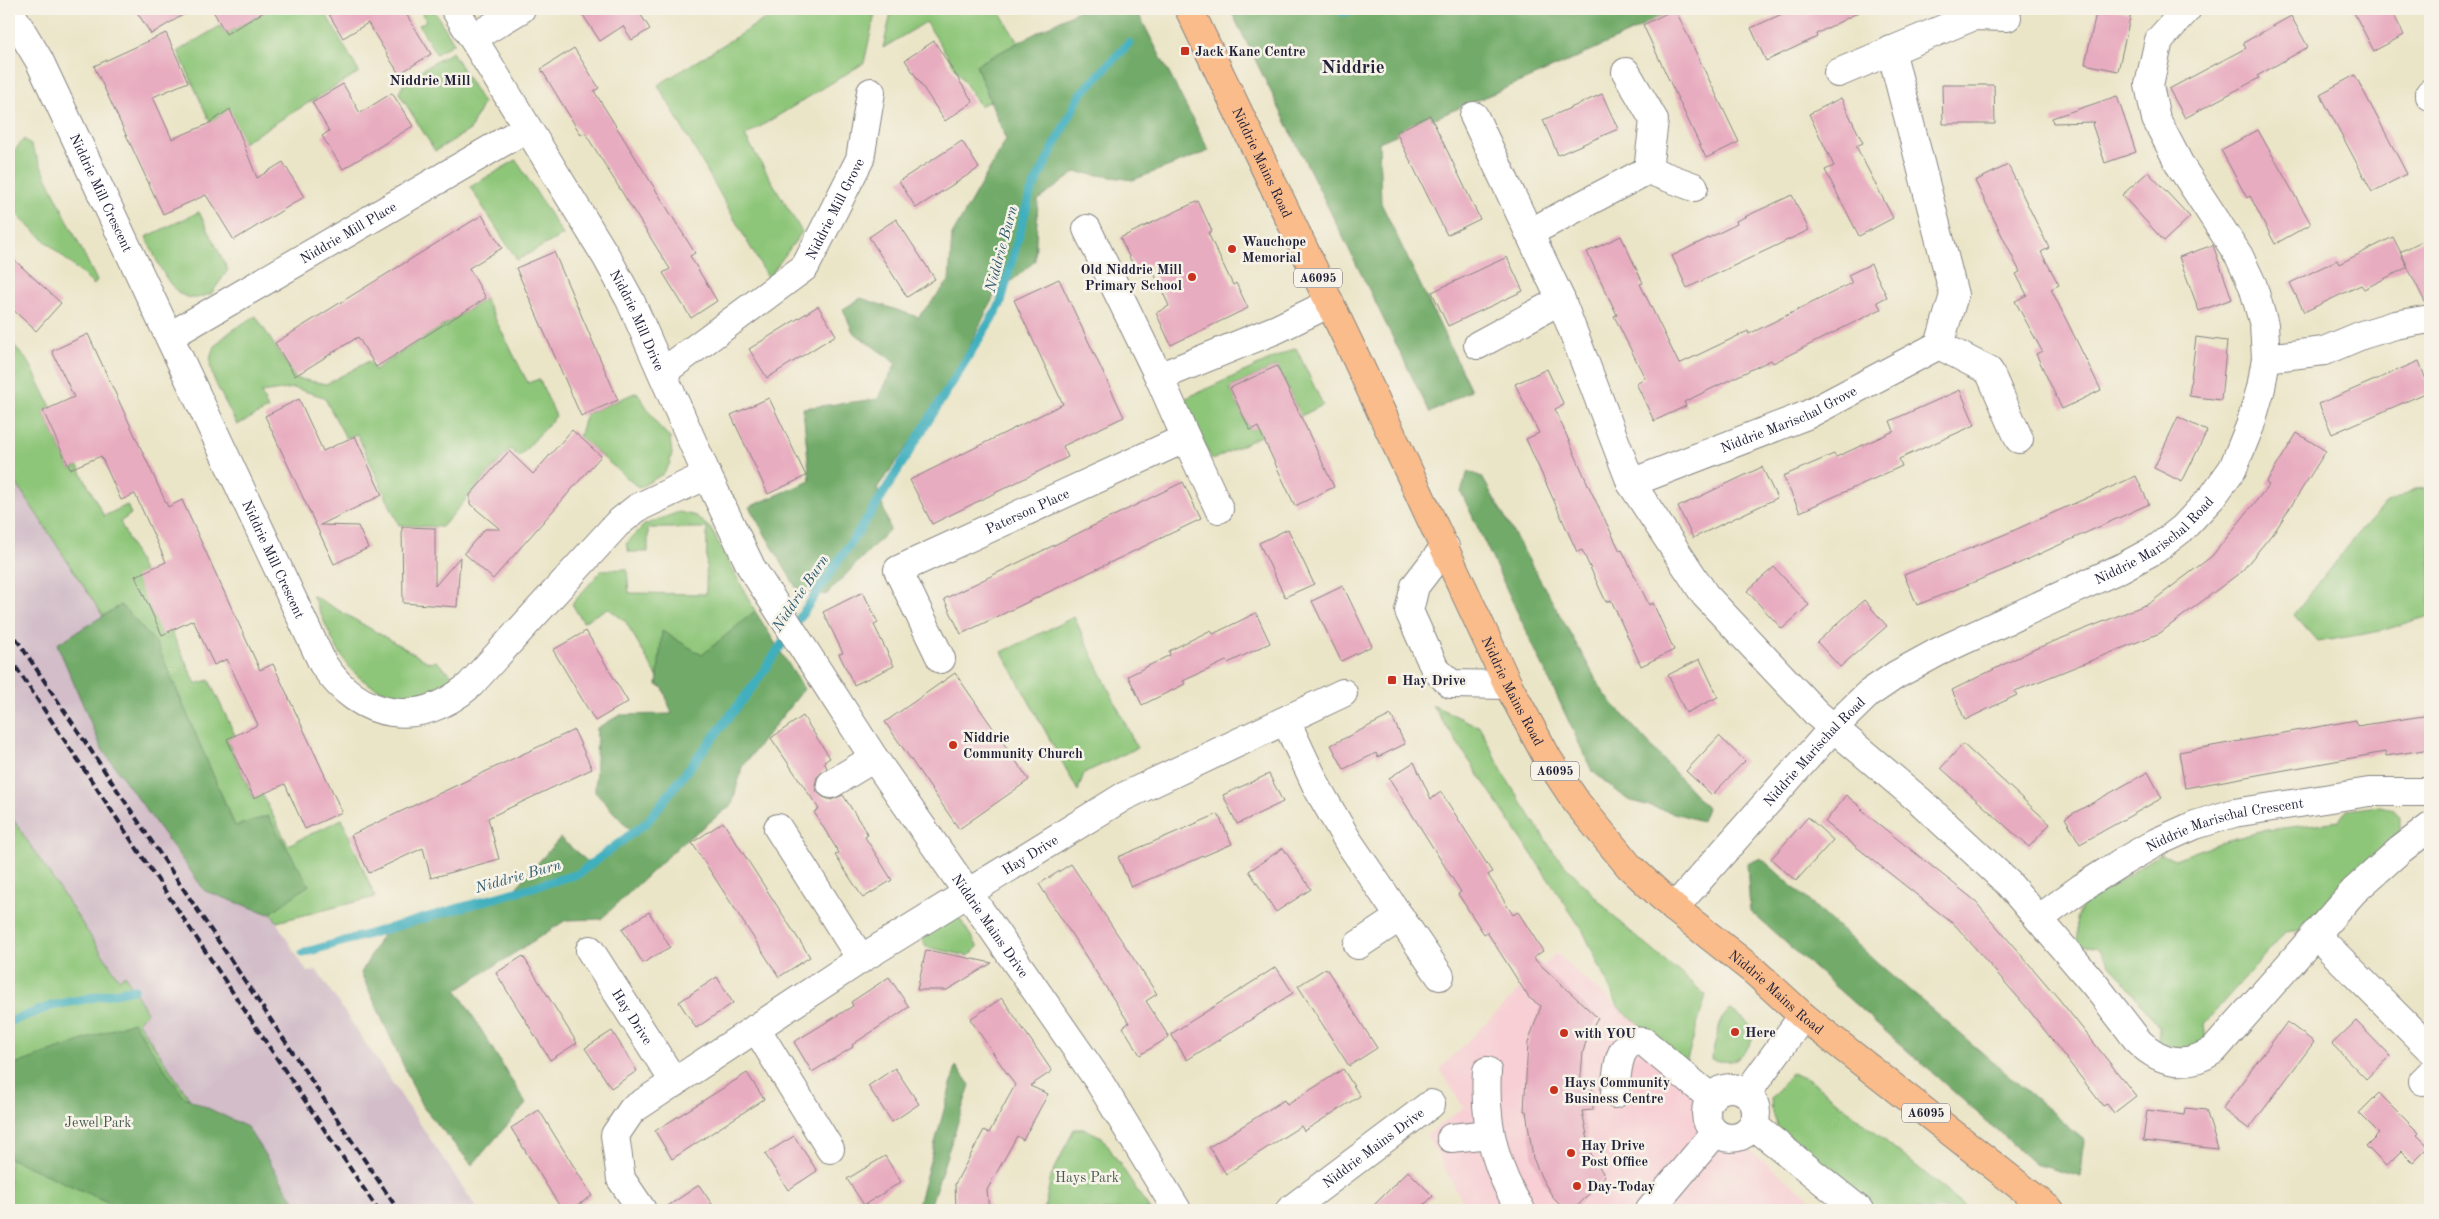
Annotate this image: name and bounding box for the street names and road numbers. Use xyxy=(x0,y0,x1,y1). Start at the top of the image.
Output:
street label: Niddrie Mains Road xyxy=(1229,105,1294,220)
street label: Niddrie Mill Crescent xyxy=(67,132,134,255)
street label: Niddrie Mill Grove xyxy=(804,156,867,262)
street label: Niddrie Mill Place xyxy=(298,200,399,267)
street label: Niddrie Mill Drive xyxy=(607,268,666,373)
road number: A6095 xyxy=(1294,268,1342,288)
street label: Niddrie Marischal Grove xyxy=(1719,384,1859,456)
street label: Paterson Place xyxy=(984,487,1072,537)
street label: Niddrie Marischal Road xyxy=(2093,494,2216,587)
street label: Niddrie Mill Crescent xyxy=(239,498,307,621)
street label: Niddrie Mains Road xyxy=(1479,635,1545,748)
street label: Niddrie Marischal Road xyxy=(1761,695,1868,809)
road number: A6095 xyxy=(1531,761,1579,780)
street label: Niddrie Marischal Crescent xyxy=(2144,796,2305,855)
street label: Hay Drive xyxy=(1000,833,1061,878)
street label: Niddrie Mains Drive xyxy=(949,872,1030,980)
street label: Niddrie Mains Road xyxy=(1726,948,1826,1037)
street label: Hay Drive xyxy=(609,987,654,1047)
road number: A6095 xyxy=(1902,1104,1950,1122)
street label: Niddrie Mains Drive xyxy=(1320,1106,1427,1191)

